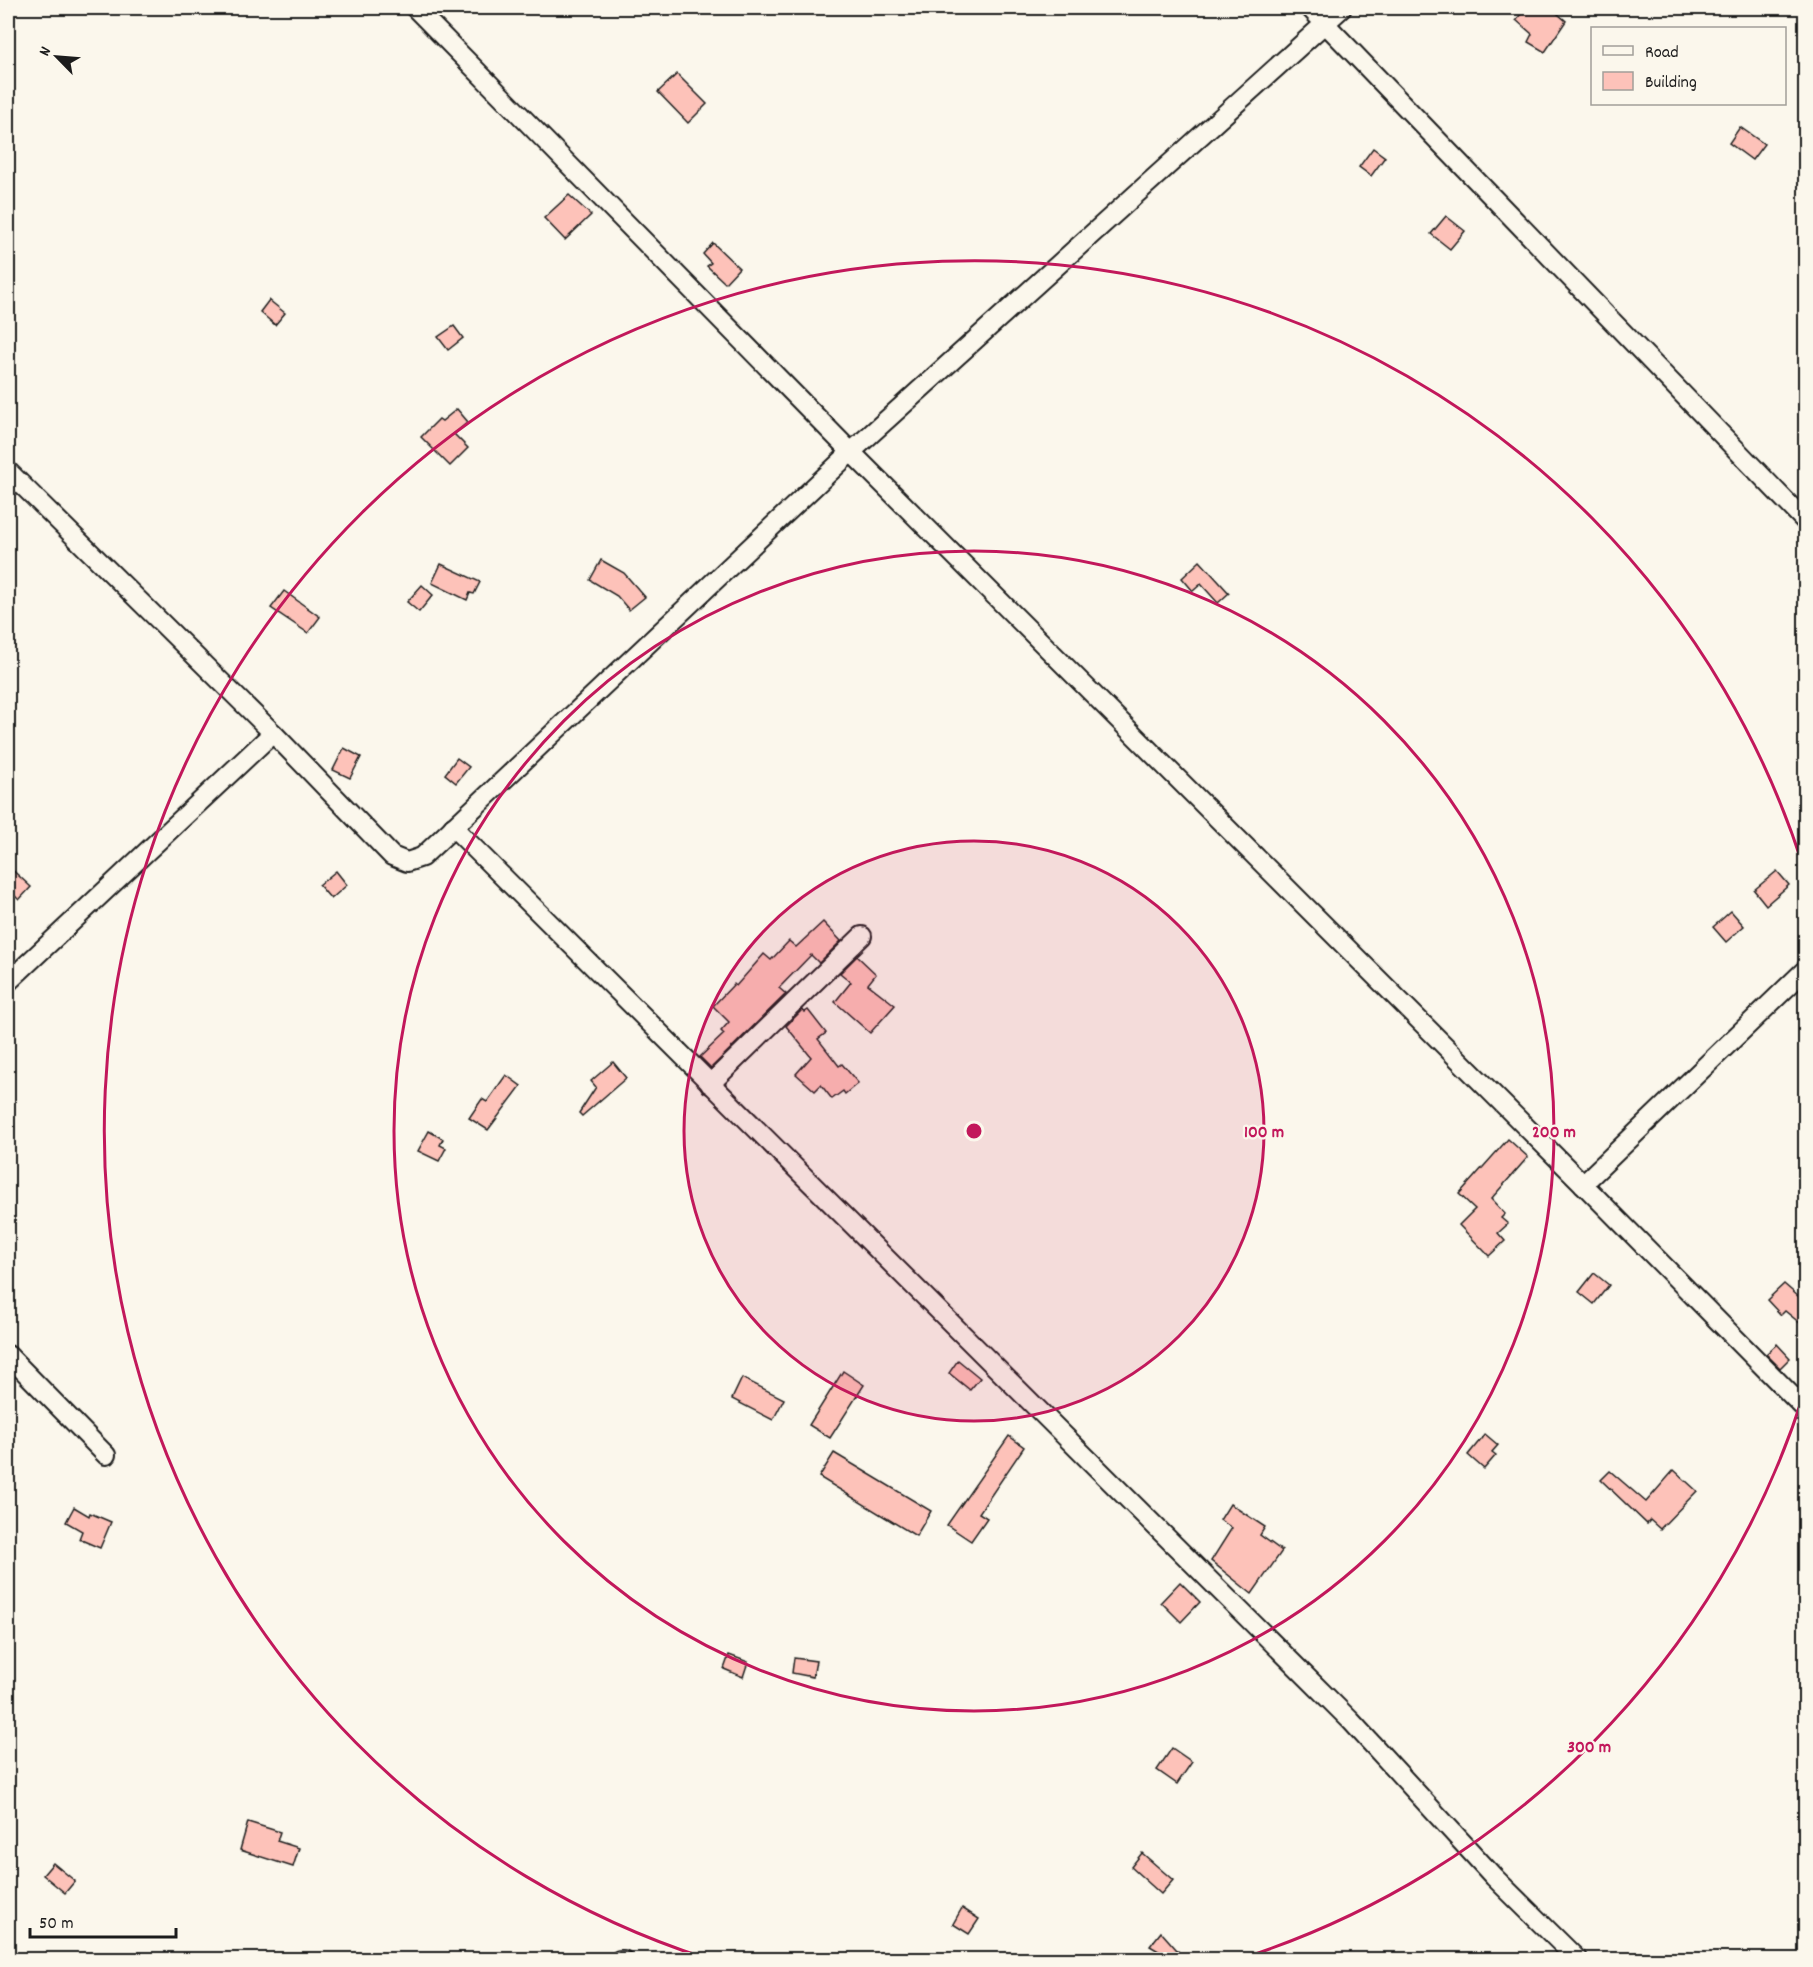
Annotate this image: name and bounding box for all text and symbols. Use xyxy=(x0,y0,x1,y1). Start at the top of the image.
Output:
north arrow xyxy=(27,27,87,87)
legend xyxy=(1591,27,1786,105)
text: Road xyxy=(1645,41,1679,66)
text: N xyxy=(34,43,58,60)
text: Building xyxy=(1645,71,1697,96)
centre of rings xyxy=(964,1121,984,1141)
text: 100 m xyxy=(1244,1121,1284,1146)
text: 200 m xyxy=(1532,1121,1576,1146)
text: 300 m xyxy=(1567,1736,1611,1761)
scale bar xyxy=(30,1901,176,1939)
text: 50 m xyxy=(39,1912,74,1937)

